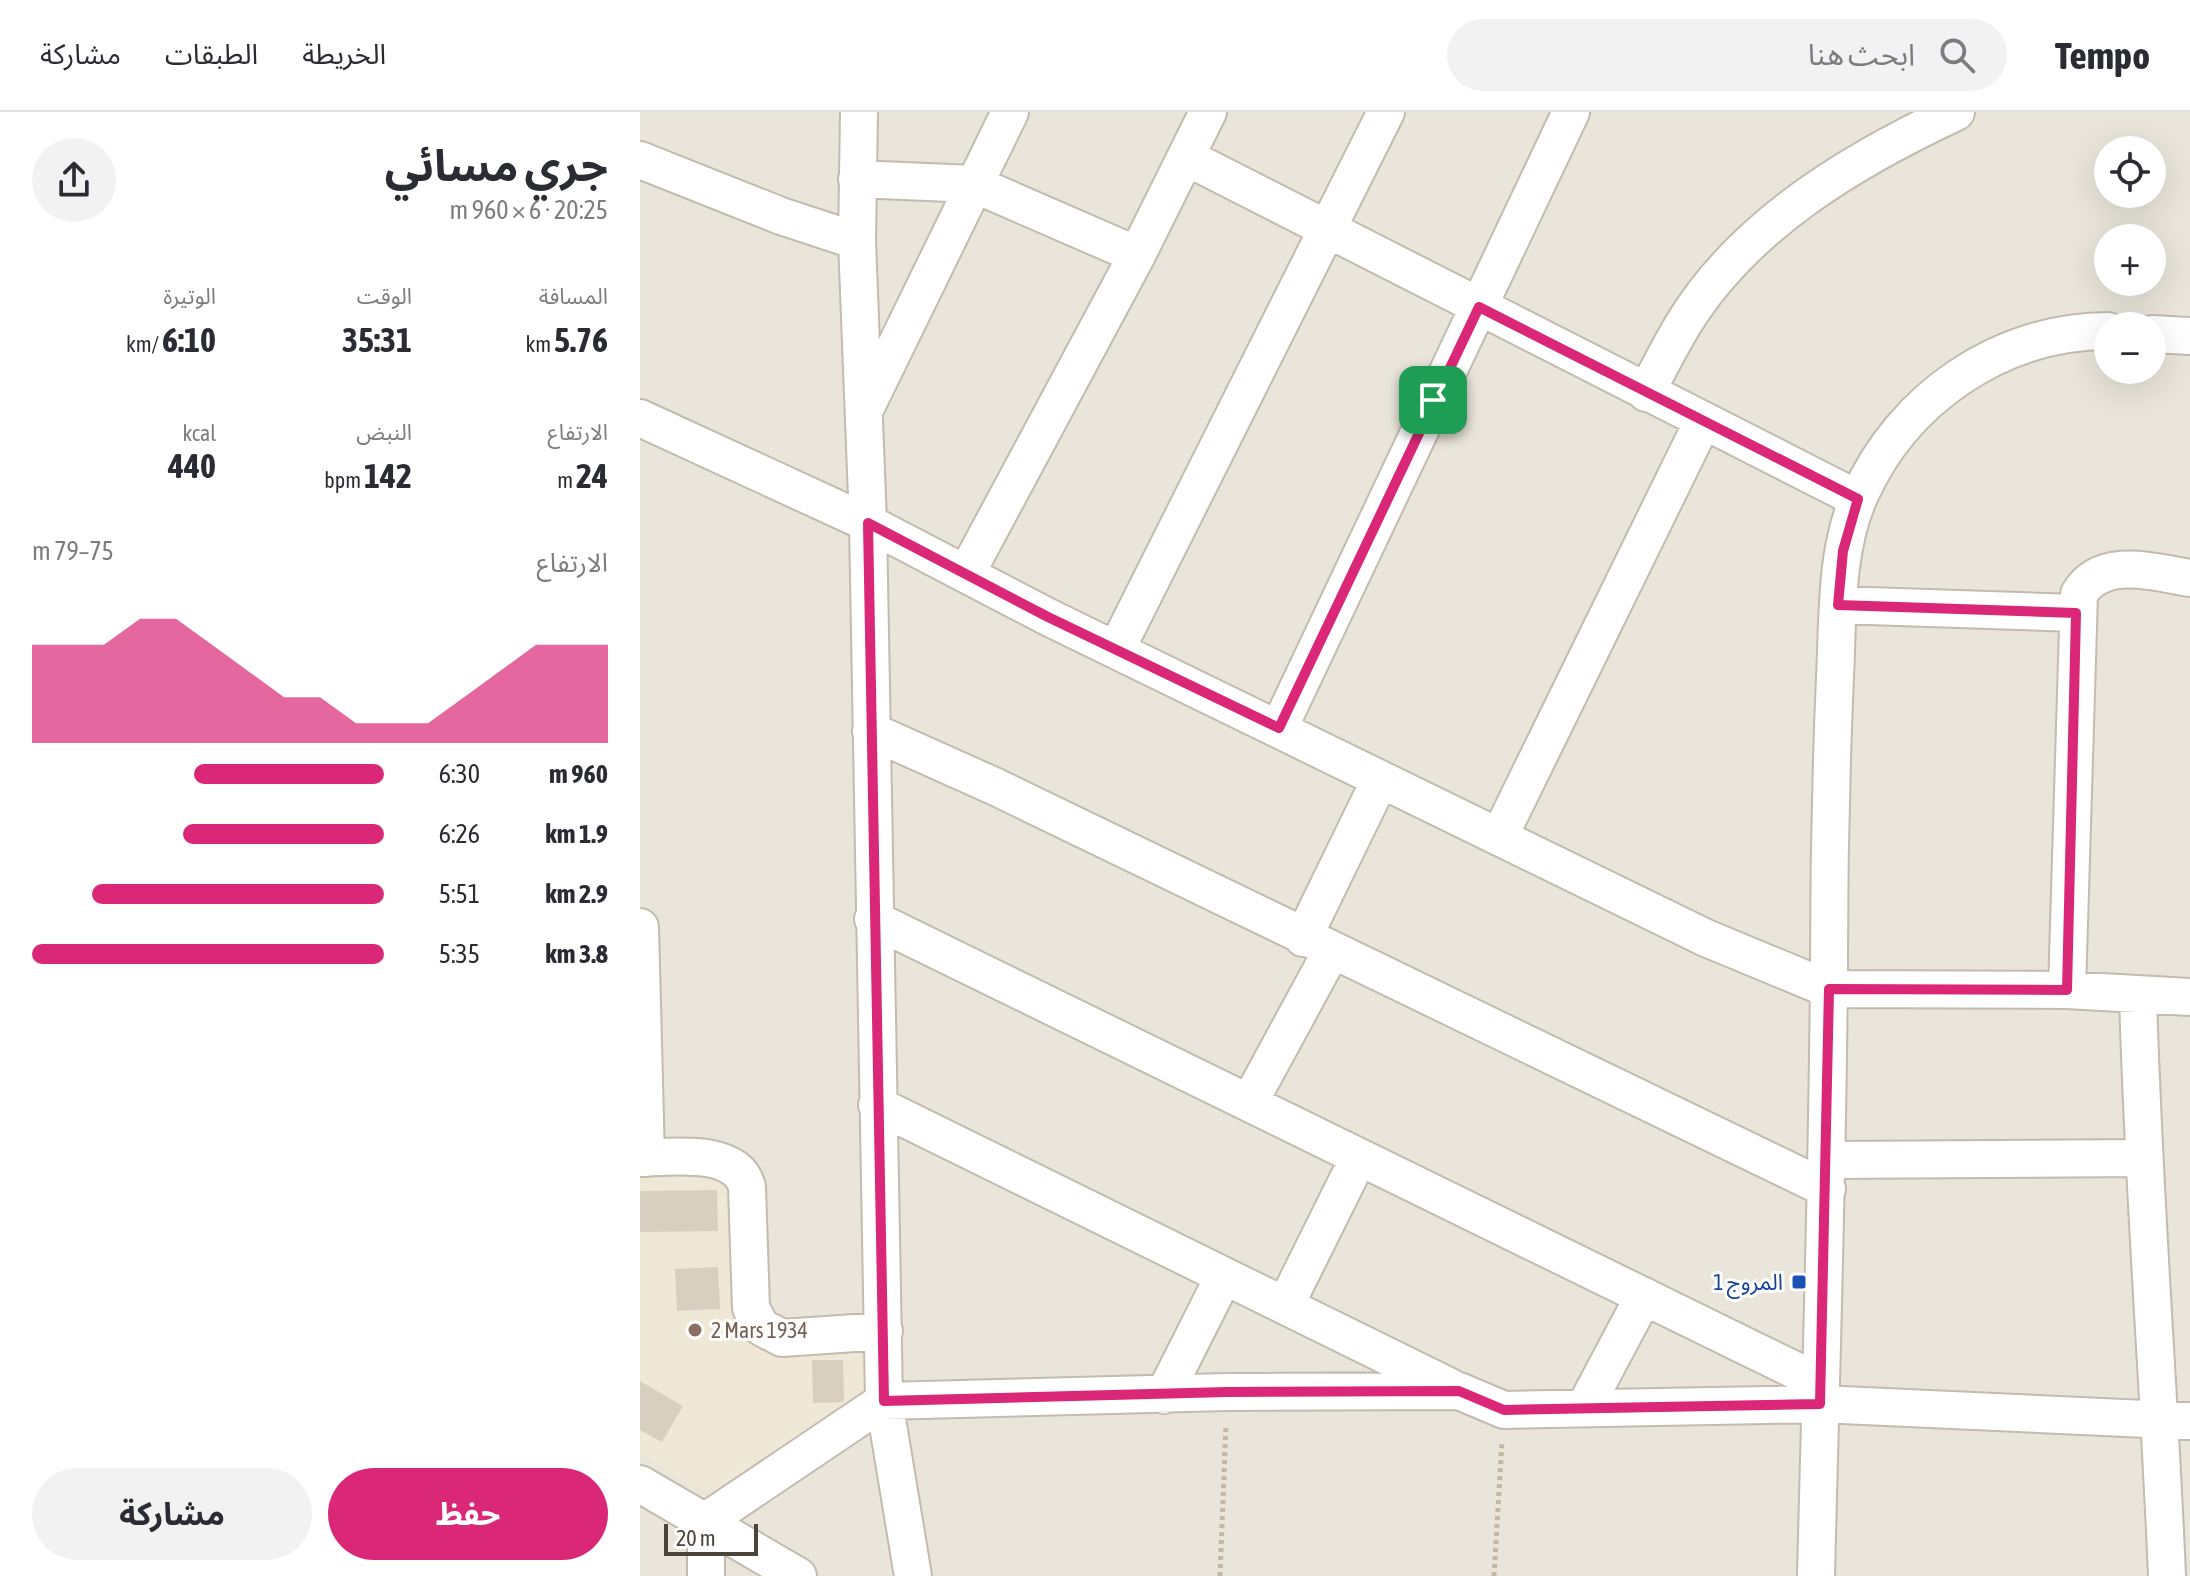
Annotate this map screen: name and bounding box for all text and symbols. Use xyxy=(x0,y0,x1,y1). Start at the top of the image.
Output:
search box xyxy=(1447,19,2007,91)
icon: search xyxy=(1935,33,1979,77)
text: Tempo xyxy=(2055,34,2150,77)
text: ابحث هنا xyxy=(1808,37,1915,71)
text: مشاركة xyxy=(40,38,121,70)
text: الطبقات xyxy=(165,38,258,70)
text: الخريطة xyxy=(302,38,386,70)
map controls xyxy=(2094,136,2166,384)
button: locate xyxy=(2094,136,2166,208)
button: share xyxy=(32,138,116,222)
text: جري مسائي xyxy=(385,140,608,190)
text: 20:25 · 6 × 960 m xyxy=(449,195,608,225)
button: + xyxy=(2094,224,2166,296)
text: الوتيرة xyxy=(163,283,216,309)
text: الوقت xyxy=(357,283,412,309)
text: المسافة xyxy=(539,283,608,309)
button: − xyxy=(2094,312,2166,384)
text: 6:10 xyxy=(162,320,216,359)
text: 35:31 xyxy=(342,320,412,359)
text: 5.76 xyxy=(554,320,608,359)
text: /km xyxy=(126,331,162,357)
text: km xyxy=(525,331,554,357)
pin xyxy=(1399,366,1467,434)
icon: arrive xyxy=(1411,378,1455,422)
text: النبض xyxy=(356,419,412,445)
text: الارتفاع xyxy=(548,419,608,445)
text: kcal xyxy=(183,420,216,446)
text: 440 xyxy=(168,446,216,485)
text: 142 xyxy=(364,456,412,495)
text: 24 xyxy=(576,456,608,495)
text: bpm xyxy=(324,467,364,493)
text: m xyxy=(557,467,576,493)
text: 75–79 m xyxy=(32,536,114,566)
text: الارتفاع xyxy=(537,548,608,578)
text: 6:30 xyxy=(439,759,480,789)
text: 960 m xyxy=(549,759,608,789)
text: 6:26 xyxy=(439,819,480,849)
text: 1.9 km xyxy=(545,819,608,849)
text: 5:51 xyxy=(439,879,480,909)
text: 2.9 km xyxy=(545,879,608,909)
text: 5:35 xyxy=(439,939,480,969)
text: 3.8 km xyxy=(545,939,608,969)
place label: المروج 1 xyxy=(1713,1269,1783,1299)
marker: المروج 1 xyxy=(1790,1273,1808,1291)
place label: 2 Mars 1934 xyxy=(711,1317,808,1343)
marker: 2 Mars 1934 xyxy=(686,1321,704,1339)
button: مشاركة xyxy=(32,1468,312,1560)
button: حفظ xyxy=(328,1468,608,1560)
scale bar xyxy=(664,1520,758,1556)
text: 20 m xyxy=(676,1525,716,1551)

